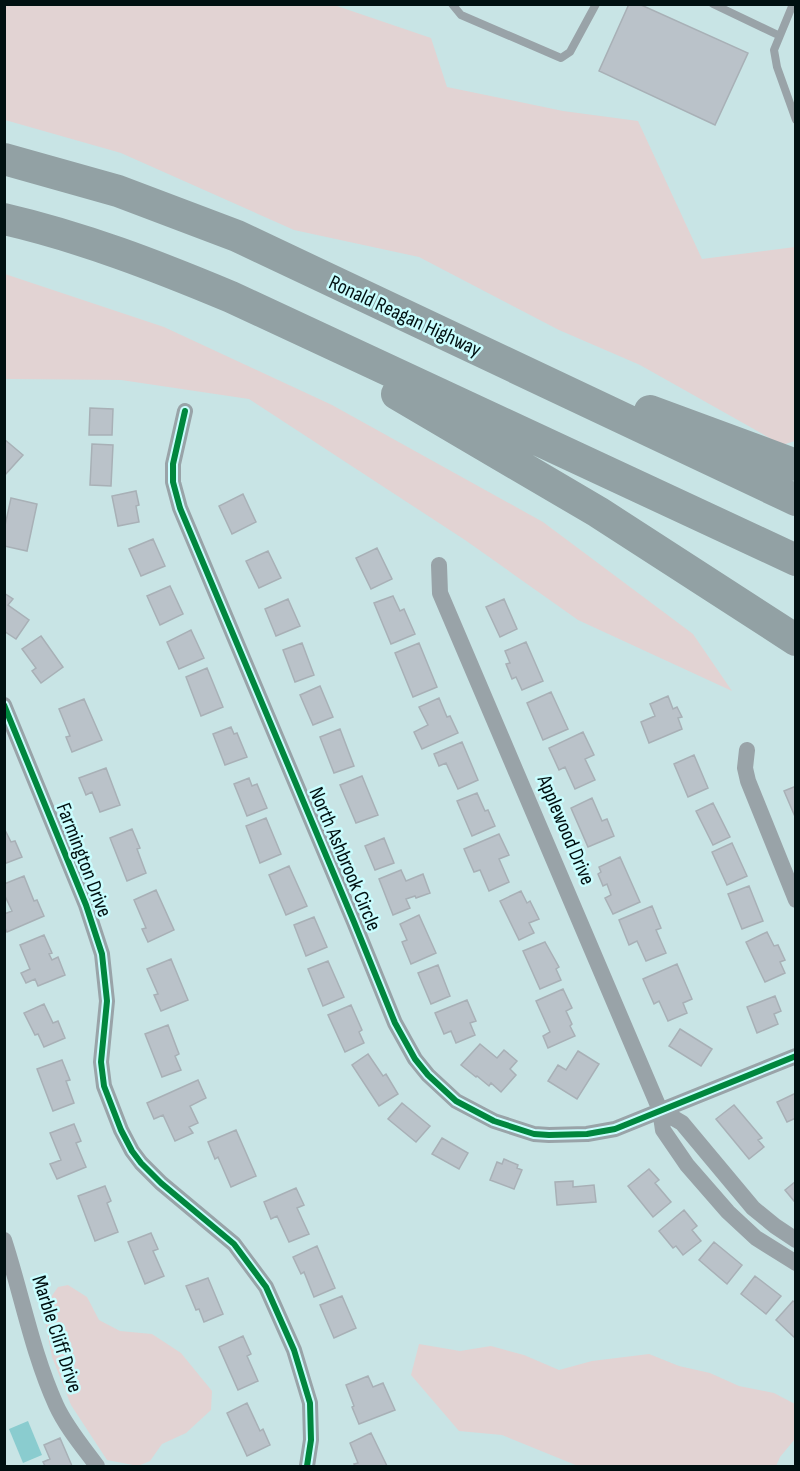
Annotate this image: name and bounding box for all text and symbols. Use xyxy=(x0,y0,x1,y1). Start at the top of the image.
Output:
street label: Ronald Reagan Highway xyxy=(325,270,485,362)
street label: Applewood Drive xyxy=(531,770,600,889)
street label: North Ashbrook Circle xyxy=(303,783,387,935)
street label: Farmington Drive xyxy=(51,799,117,921)
street label: Marble Cliff Drive xyxy=(26,1272,88,1396)

